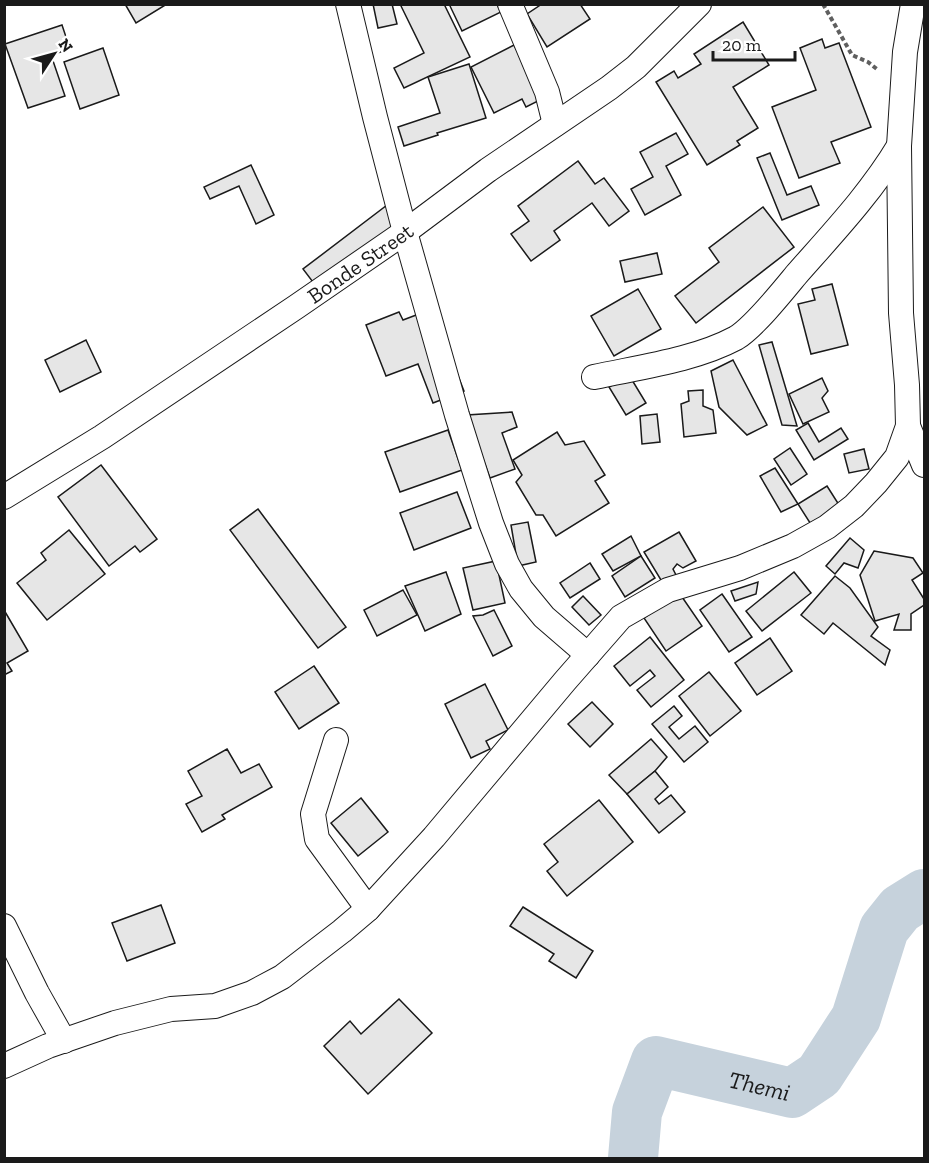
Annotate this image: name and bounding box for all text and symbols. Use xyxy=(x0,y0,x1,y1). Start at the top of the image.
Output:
north arrow xyxy=(24,24,84,84)
scale bar xyxy=(713,24,796,62)
text: 20 m xyxy=(722,34,762,56)
text: N xyxy=(54,35,77,56)
street label: Bonde Street xyxy=(302,217,419,309)
water label: Themi xyxy=(726,1064,793,1107)

